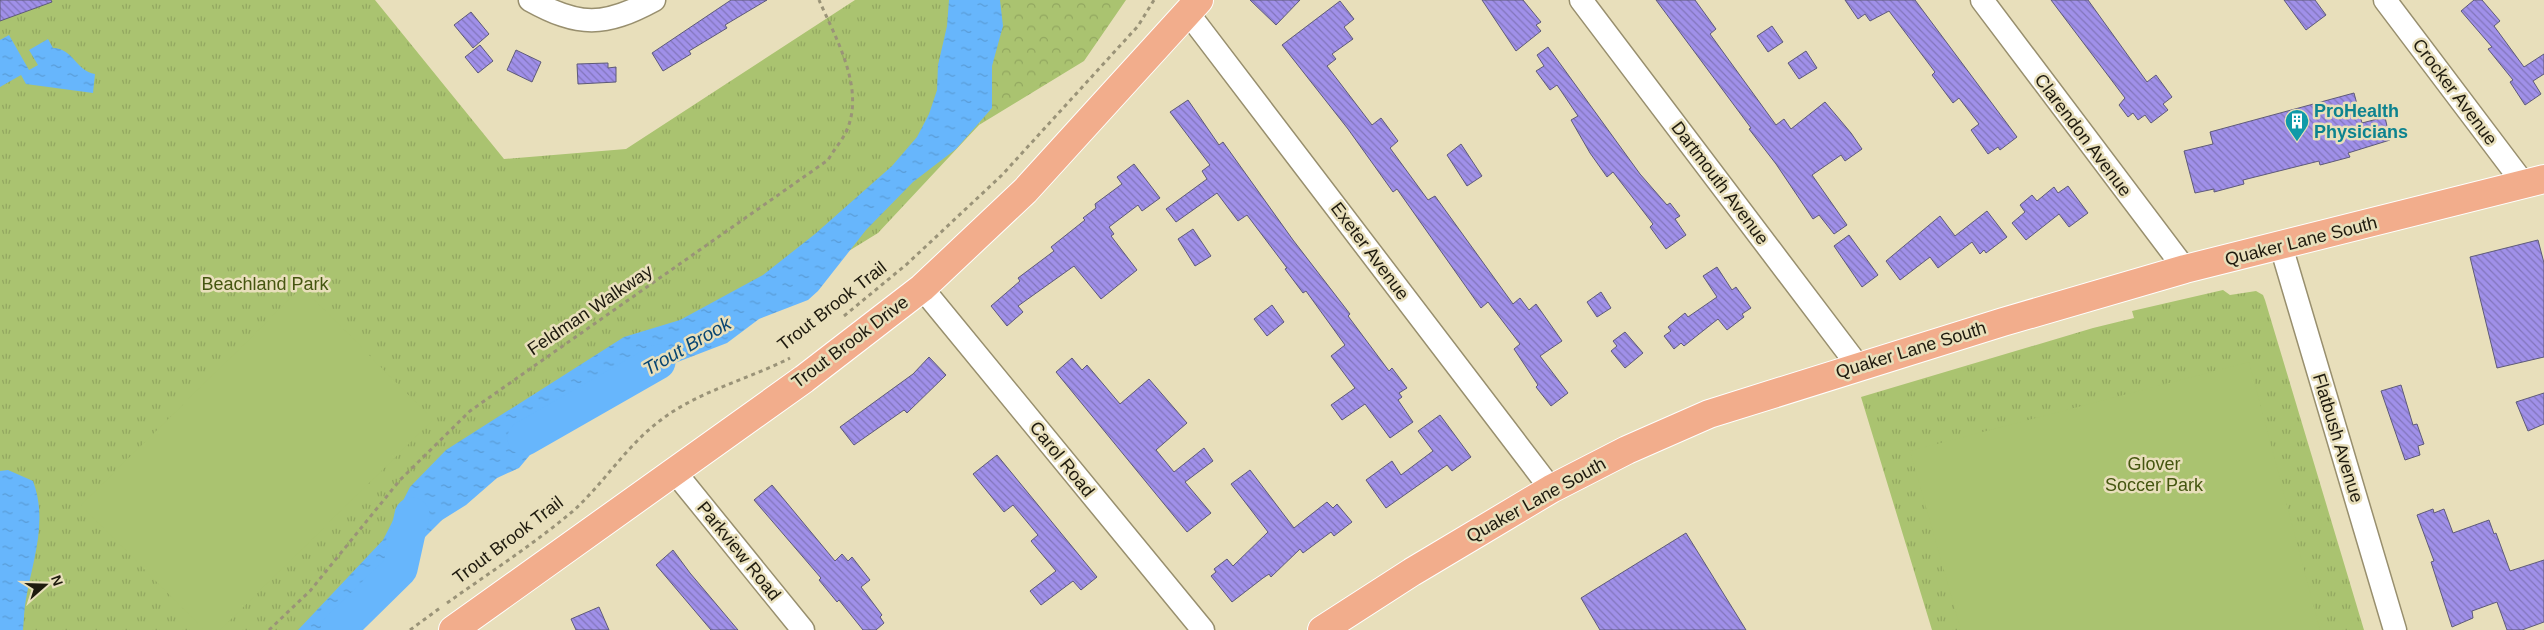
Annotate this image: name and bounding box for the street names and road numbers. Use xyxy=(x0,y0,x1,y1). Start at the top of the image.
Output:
street label: Crocker Avenue xyxy=(2409,35,2501,149)
street label: Clarendon Avenue xyxy=(2031,70,2135,200)
street label: Dartmouth Avenue xyxy=(1667,118,1773,248)
street label: Exeter Avenue xyxy=(1327,198,1413,304)
street label: Quaker Lane South xyxy=(2223,212,2379,270)
street label: Trout Brook Trail xyxy=(774,257,890,355)
street label: Feldman Walkway xyxy=(524,261,656,359)
street label: Trout Brook Drive xyxy=(788,292,912,392)
street label: Quaker Lane South xyxy=(1833,318,1989,382)
street label: Flatbush Avenue xyxy=(2309,371,2367,505)
street label: Carol Road xyxy=(1026,417,1098,501)
street label: Quaker Lane South xyxy=(1463,453,1609,547)
street label: Trout Brook Trail xyxy=(449,492,567,588)
street label: Parkview Road xyxy=(693,498,785,604)

